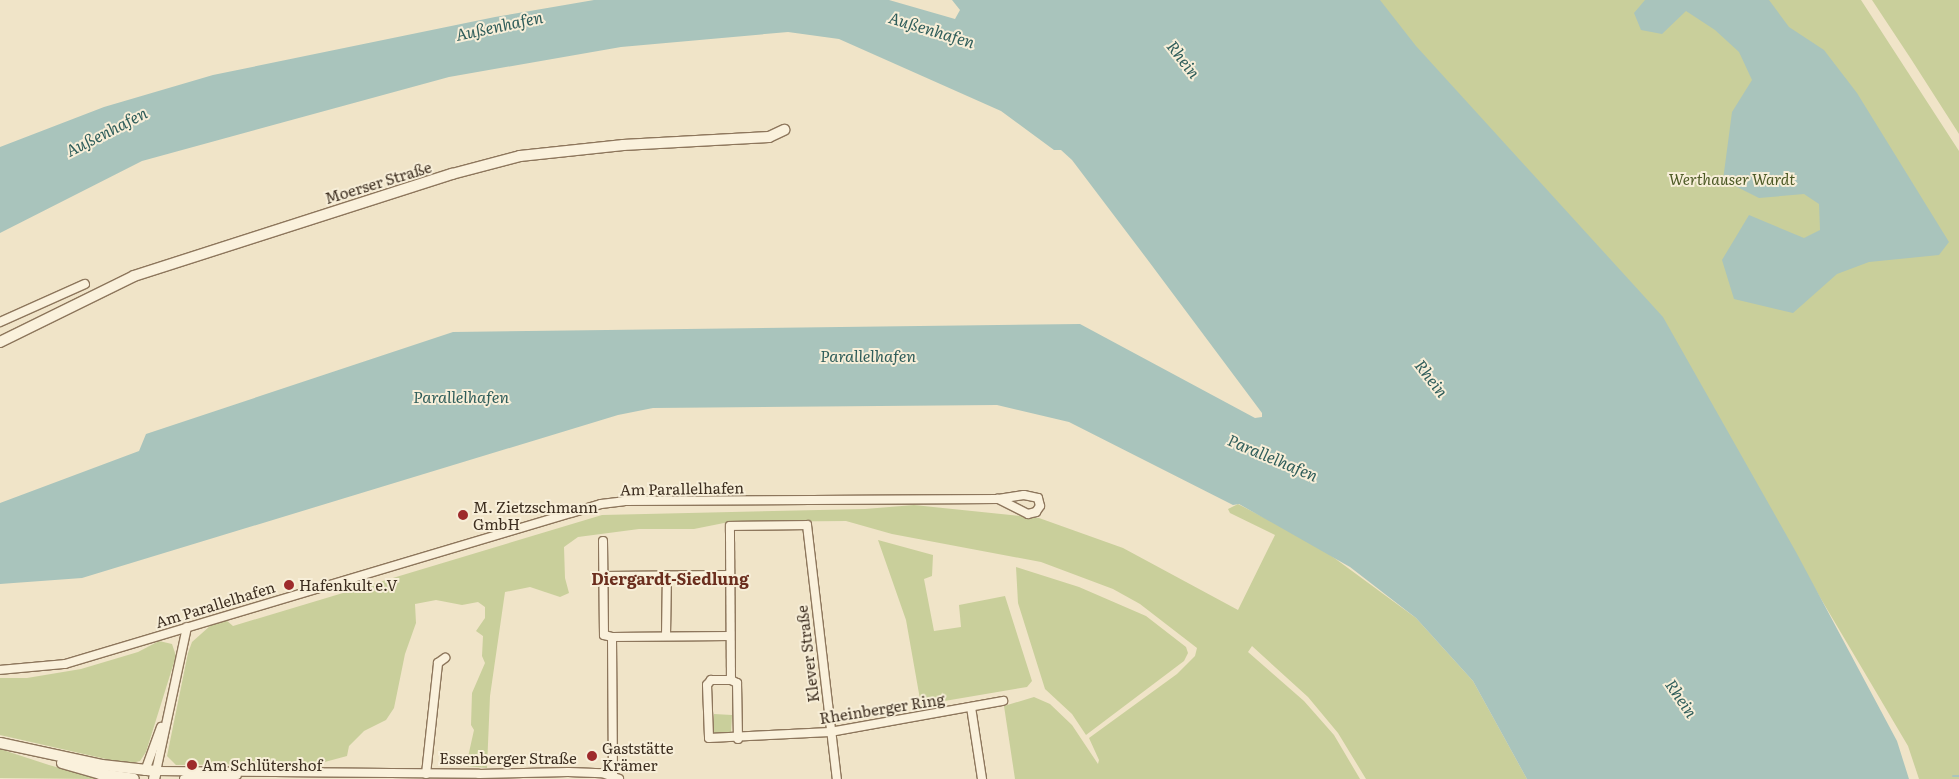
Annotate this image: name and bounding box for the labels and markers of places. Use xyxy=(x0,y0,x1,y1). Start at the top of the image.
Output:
place label: M. Zietzschmann GmbH xyxy=(473,497,598,532)
marker: M. Zietzschmann GmbH xyxy=(457,509,469,521)
place label: Hafenkult e.V xyxy=(299,576,398,594)
marker: Hafenkult e.V xyxy=(283,579,295,591)
place label: Gaststätte Krämer xyxy=(602,738,674,773)
marker: Gaststätte Krämer xyxy=(586,750,598,762)
place label: Am Schlütershof xyxy=(202,756,322,774)
marker: Am Schlütershof xyxy=(186,759,198,771)

